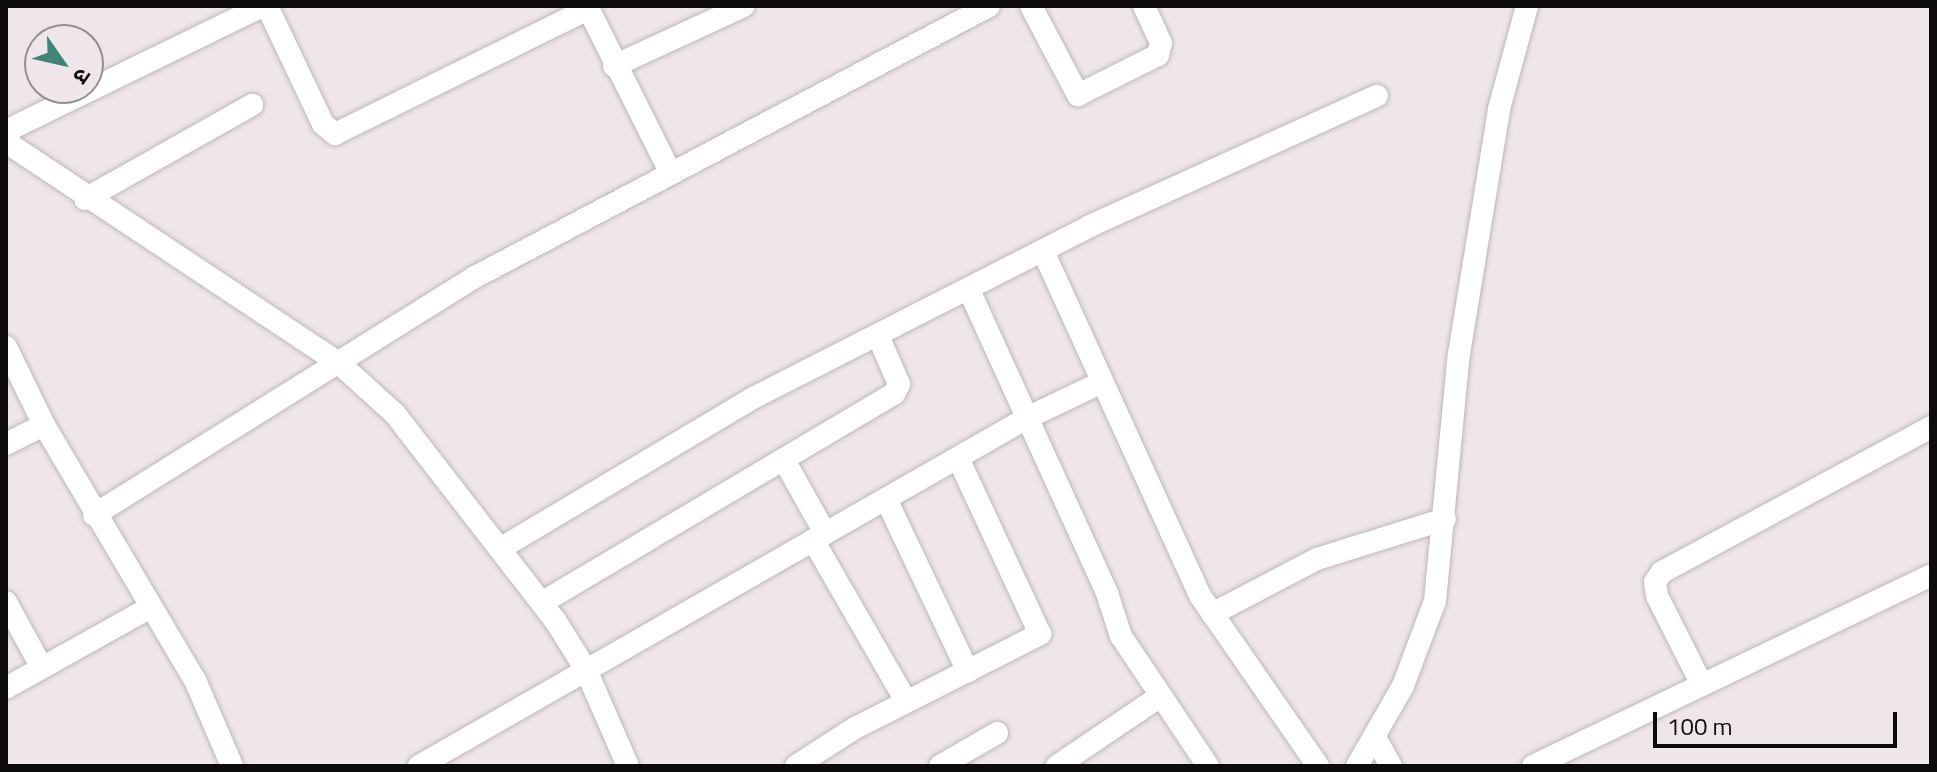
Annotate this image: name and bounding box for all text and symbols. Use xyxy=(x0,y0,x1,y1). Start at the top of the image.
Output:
north arrow xyxy=(24,24,104,104)
text: उ xyxy=(65,61,100,91)
scale bar xyxy=(1657,696,1901,746)
text: 100 m xyxy=(1667,708,1733,744)

